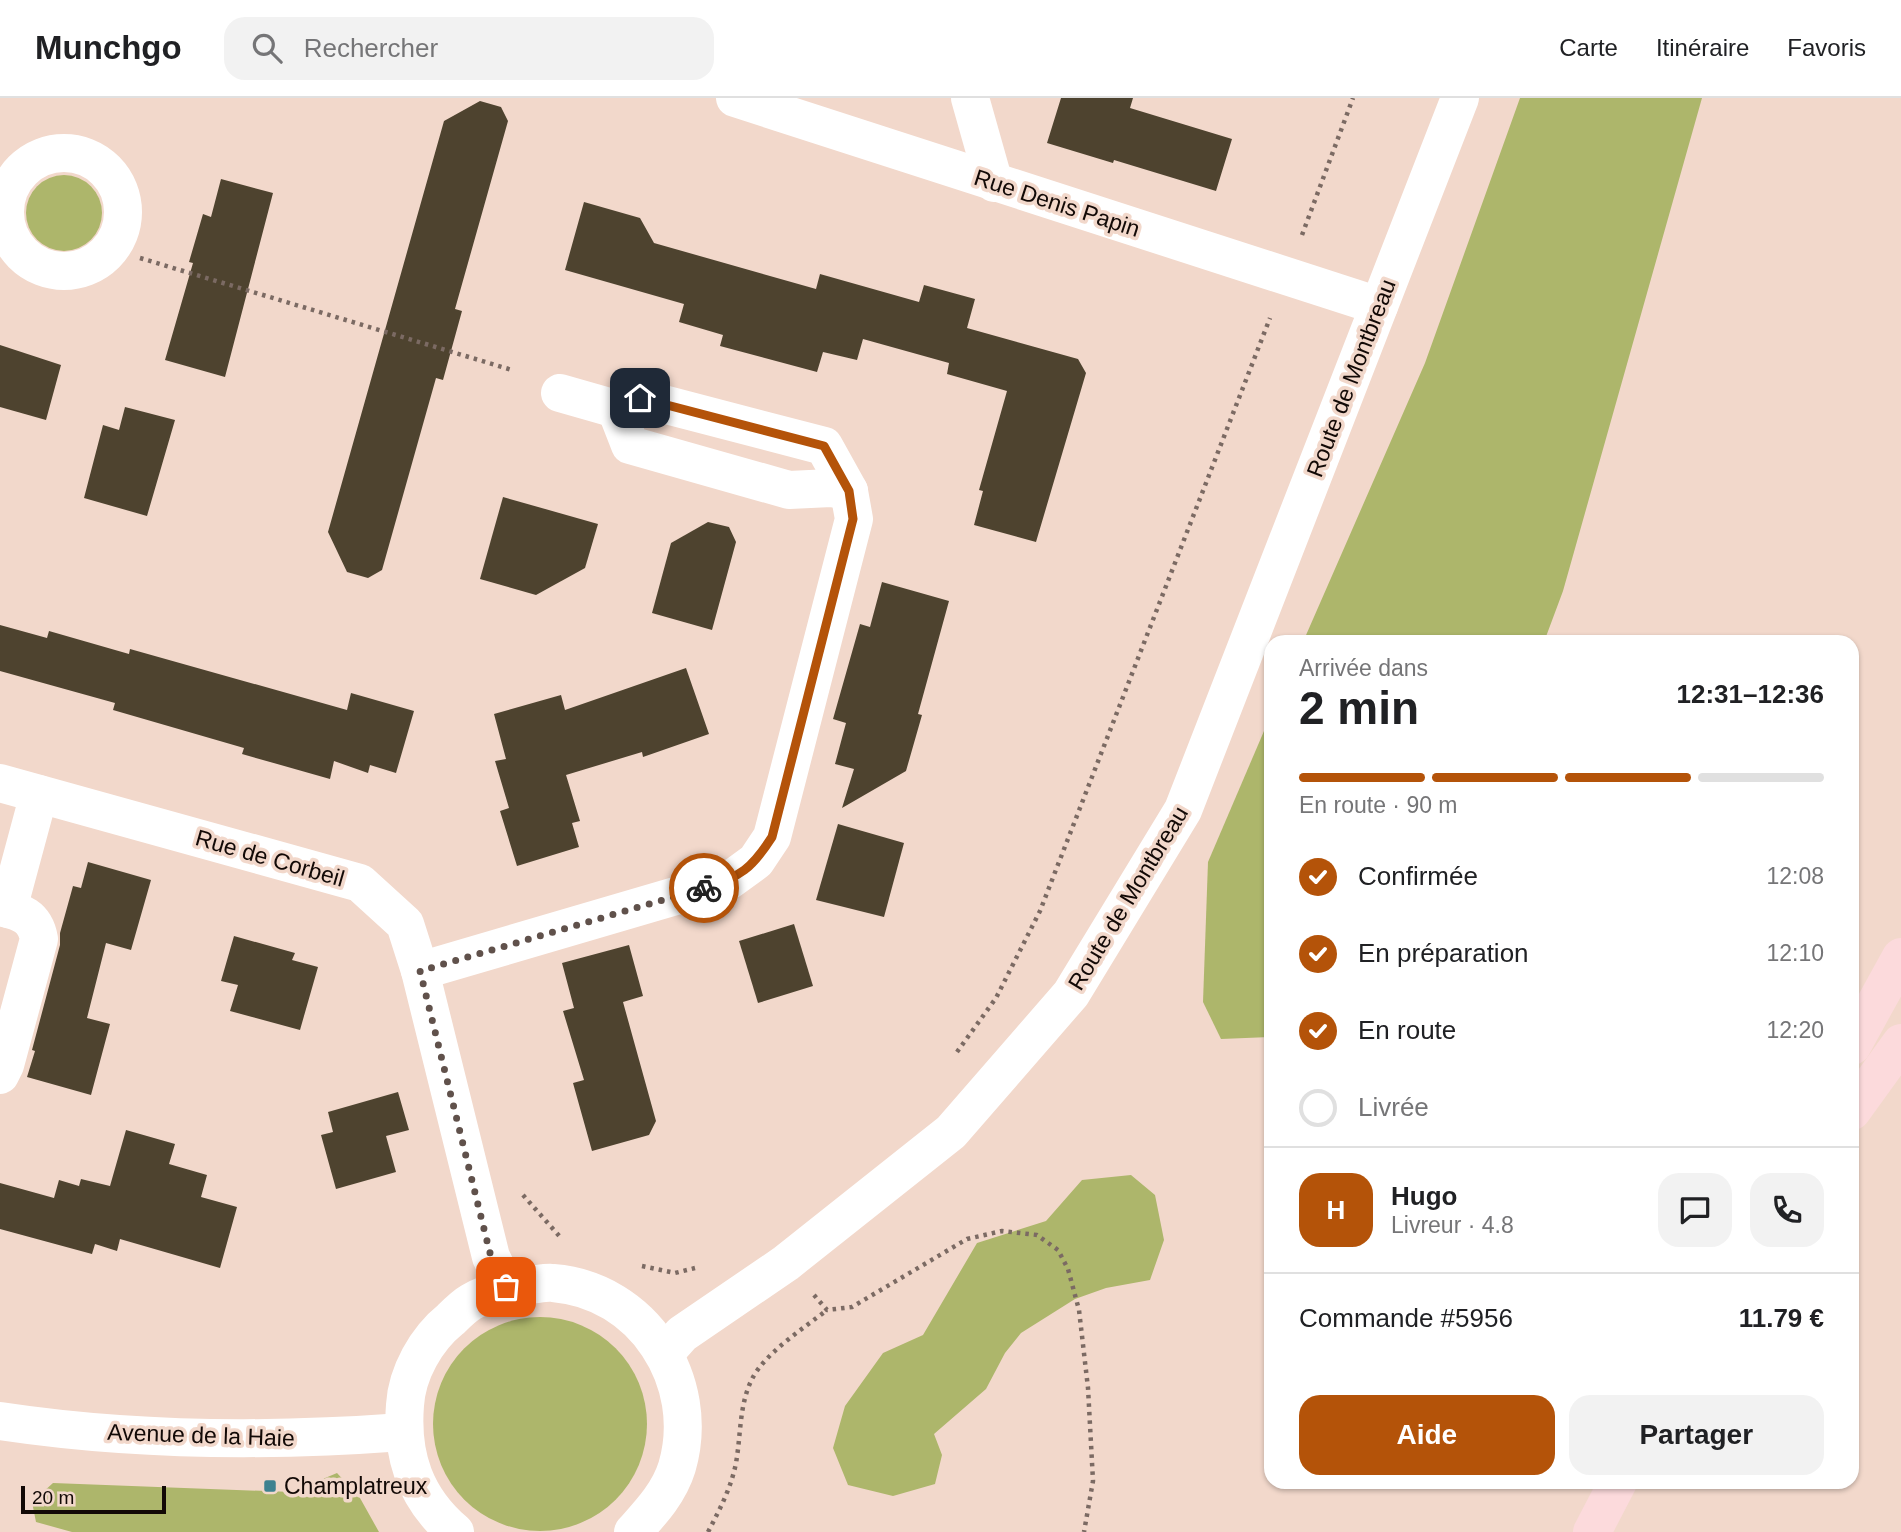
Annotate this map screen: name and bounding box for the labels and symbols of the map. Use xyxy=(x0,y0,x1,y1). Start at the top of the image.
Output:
street label: Rue Denis Papin xyxy=(971,164,1143,242)
street label: Route de Montbreau xyxy=(1301,275,1401,481)
pin xyxy=(610,368,670,428)
street label: Route de Montbreau xyxy=(1063,801,1193,995)
street label: Rue de Corbeil xyxy=(193,824,347,892)
courier xyxy=(669,853,739,923)
pin xyxy=(476,1257,536,1317)
street label: Avenue de la Haie xyxy=(107,1419,295,1451)
place label: Champlatreux xyxy=(284,1473,428,1499)
marker: Champlatreux xyxy=(262,1478,278,1494)
scale bar xyxy=(21,1483,166,1515)

